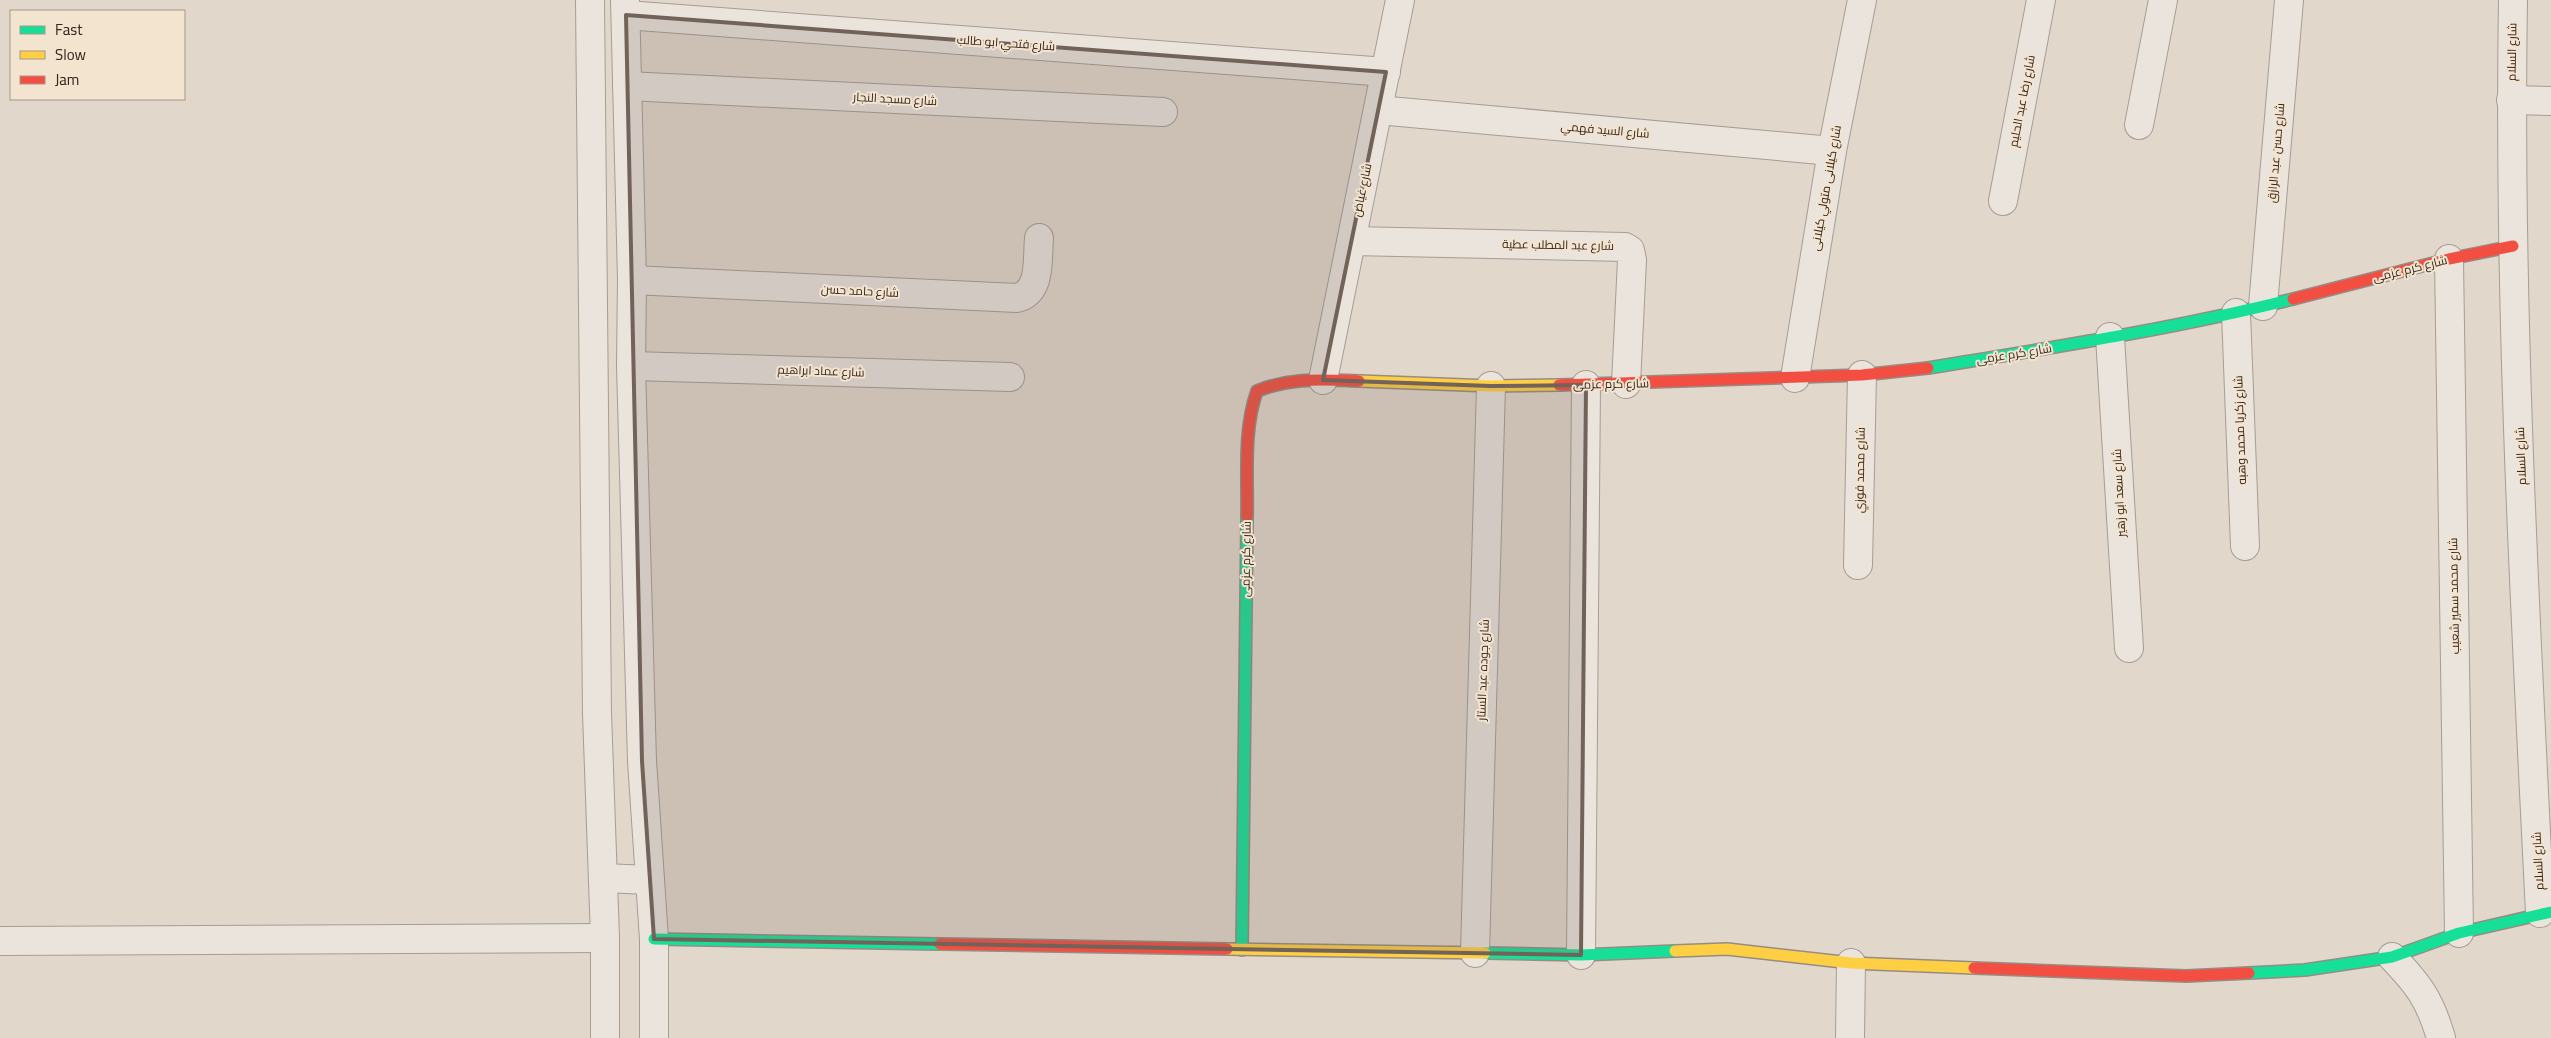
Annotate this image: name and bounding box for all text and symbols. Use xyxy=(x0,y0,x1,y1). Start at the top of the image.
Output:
legend xyxy=(10,10,185,100)
text: Fast xyxy=(55,15,83,44)
street label: شارع السلام xyxy=(2499,23,2524,81)
street label: شارع فتحي ابو طالب xyxy=(956,28,1056,57)
text: Slow xyxy=(55,40,86,69)
street label: شارع رضا عبد الحليم xyxy=(2001,53,2042,149)
text: Jam xyxy=(55,65,79,94)
street label: شارع مسجد النجار xyxy=(851,85,938,112)
street label: شارع حسن عبد الرازق xyxy=(2260,102,2291,204)
street label: شارع السيد فهمي xyxy=(1560,114,1651,145)
street label: شارع كيلانى متولي كيلانى xyxy=(1803,123,1848,253)
street label: شارع غياض xyxy=(1345,161,1378,219)
street label: شارع عبد المطلب عطية xyxy=(1502,232,1614,257)
street label: شارع كرم عزمى xyxy=(2370,248,2450,289)
street label: شارع حامد حسن xyxy=(820,277,900,304)
street label: شارع كرم عزمى xyxy=(1975,336,2053,371)
street label: شارع عماد ابراهيم xyxy=(777,357,865,384)
street label: شارع كرم عزمى xyxy=(1573,371,1649,396)
street label: شارع زكريا محمد وهبه xyxy=(2226,375,2253,485)
street label: شارع السلام xyxy=(2508,426,2533,486)
street label: شارع محمد فوزي xyxy=(1847,427,1872,513)
street label: شارع سعد ابو زهير xyxy=(2105,448,2132,539)
street label: شارع كرم عزمى xyxy=(1233,521,1258,597)
street label: شارع محمد سمير شعيب xyxy=(2441,537,2466,655)
street label: شارع جوده عبد الستار xyxy=(1469,619,1496,722)
street label: شارع السلام xyxy=(2524,831,2551,891)

